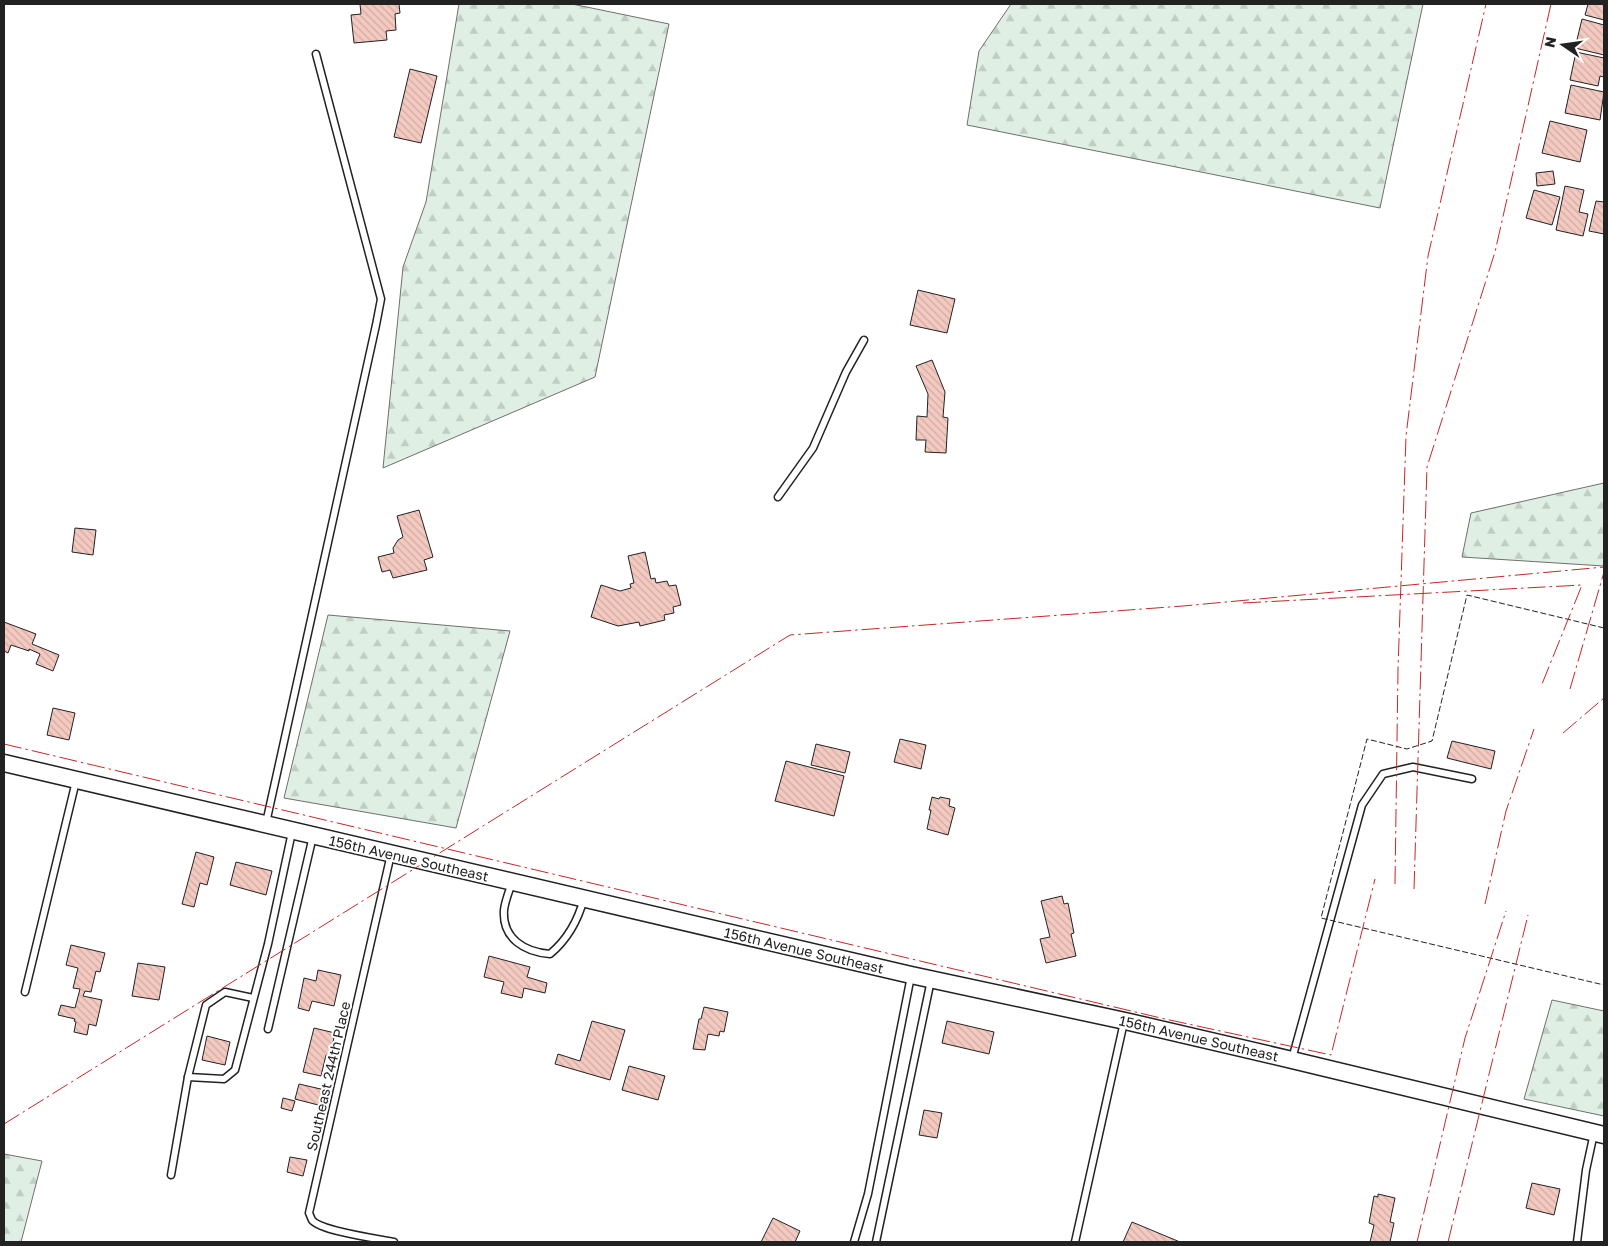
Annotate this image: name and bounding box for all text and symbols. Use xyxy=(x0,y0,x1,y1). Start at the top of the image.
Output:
north arrow xyxy=(1538,20,1588,70)
text: N xyxy=(1540,35,1559,49)
street label: 156th Avenue Southeast xyxy=(328,831,490,885)
street label: 156th Avenue Southeast xyxy=(723,923,885,977)
street label: Southeast 244th Place xyxy=(303,1000,353,1152)
street label: 156th Avenue Southeast xyxy=(1118,1011,1280,1065)

